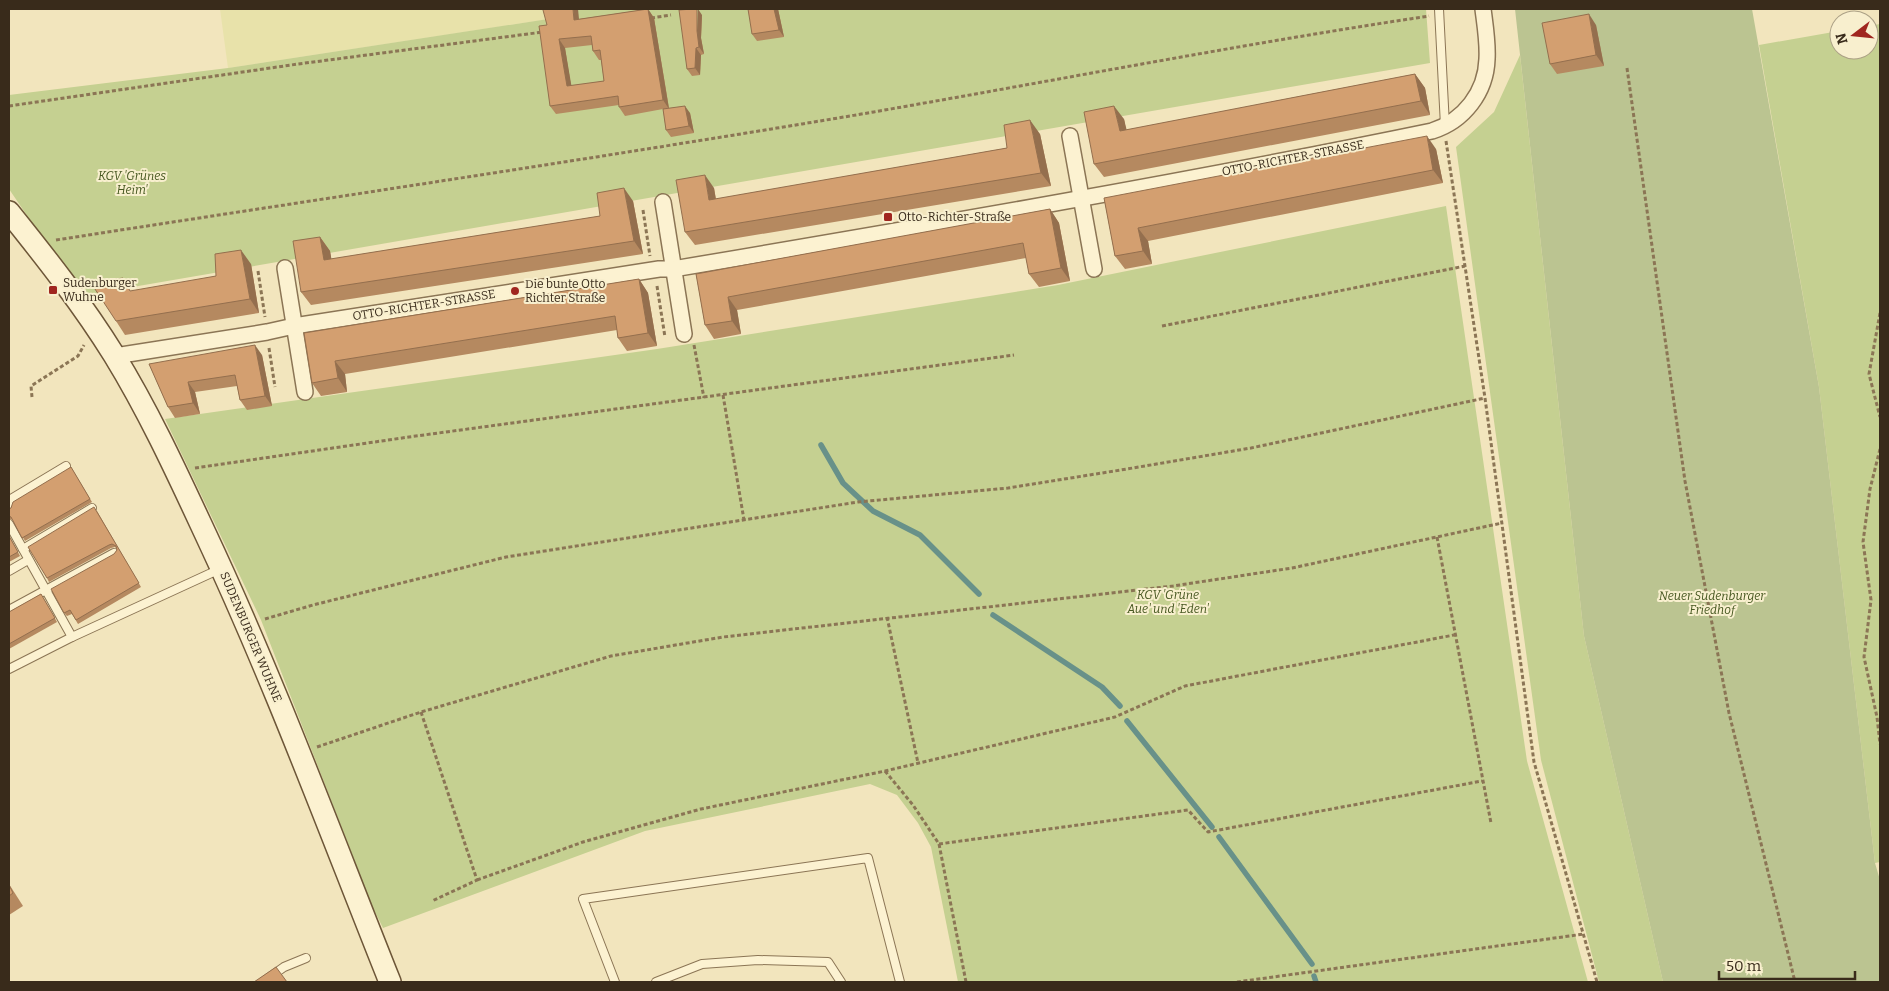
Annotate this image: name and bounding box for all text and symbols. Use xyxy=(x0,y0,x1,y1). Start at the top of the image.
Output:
north arrow xyxy=(1829,10,1879,60)
text: N xyxy=(1832,31,1852,46)
street label: OTTO-RICHTER-STRASSE xyxy=(1221,137,1365,179)
park label: KGV 'Grünes Heim' xyxy=(98,169,166,197)
place label: Otto-Richter-Straße xyxy=(898,210,1011,224)
marker: Otto-Richter-Straße xyxy=(882,211,894,223)
place label: Sudenburger Wuhne xyxy=(63,276,137,304)
place label: Die bunte Otto Richter Straße xyxy=(525,277,605,305)
marker: Sudenburger Wuhne xyxy=(47,284,59,296)
marker: Die bunte Otto Richter Straße xyxy=(509,285,521,297)
street label: OTTO-RICHTER-STRASSE xyxy=(352,287,496,323)
street label: SUDENBURGER WUHNE xyxy=(217,570,285,704)
park label: KGV 'Grüne Aue' und 'Eden' xyxy=(1126,588,1209,616)
park label: Neuer Sudenburger Friedhof xyxy=(1659,589,1766,617)
scale bar xyxy=(1719,948,1855,980)
text: 50 m xyxy=(1726,957,1762,975)

